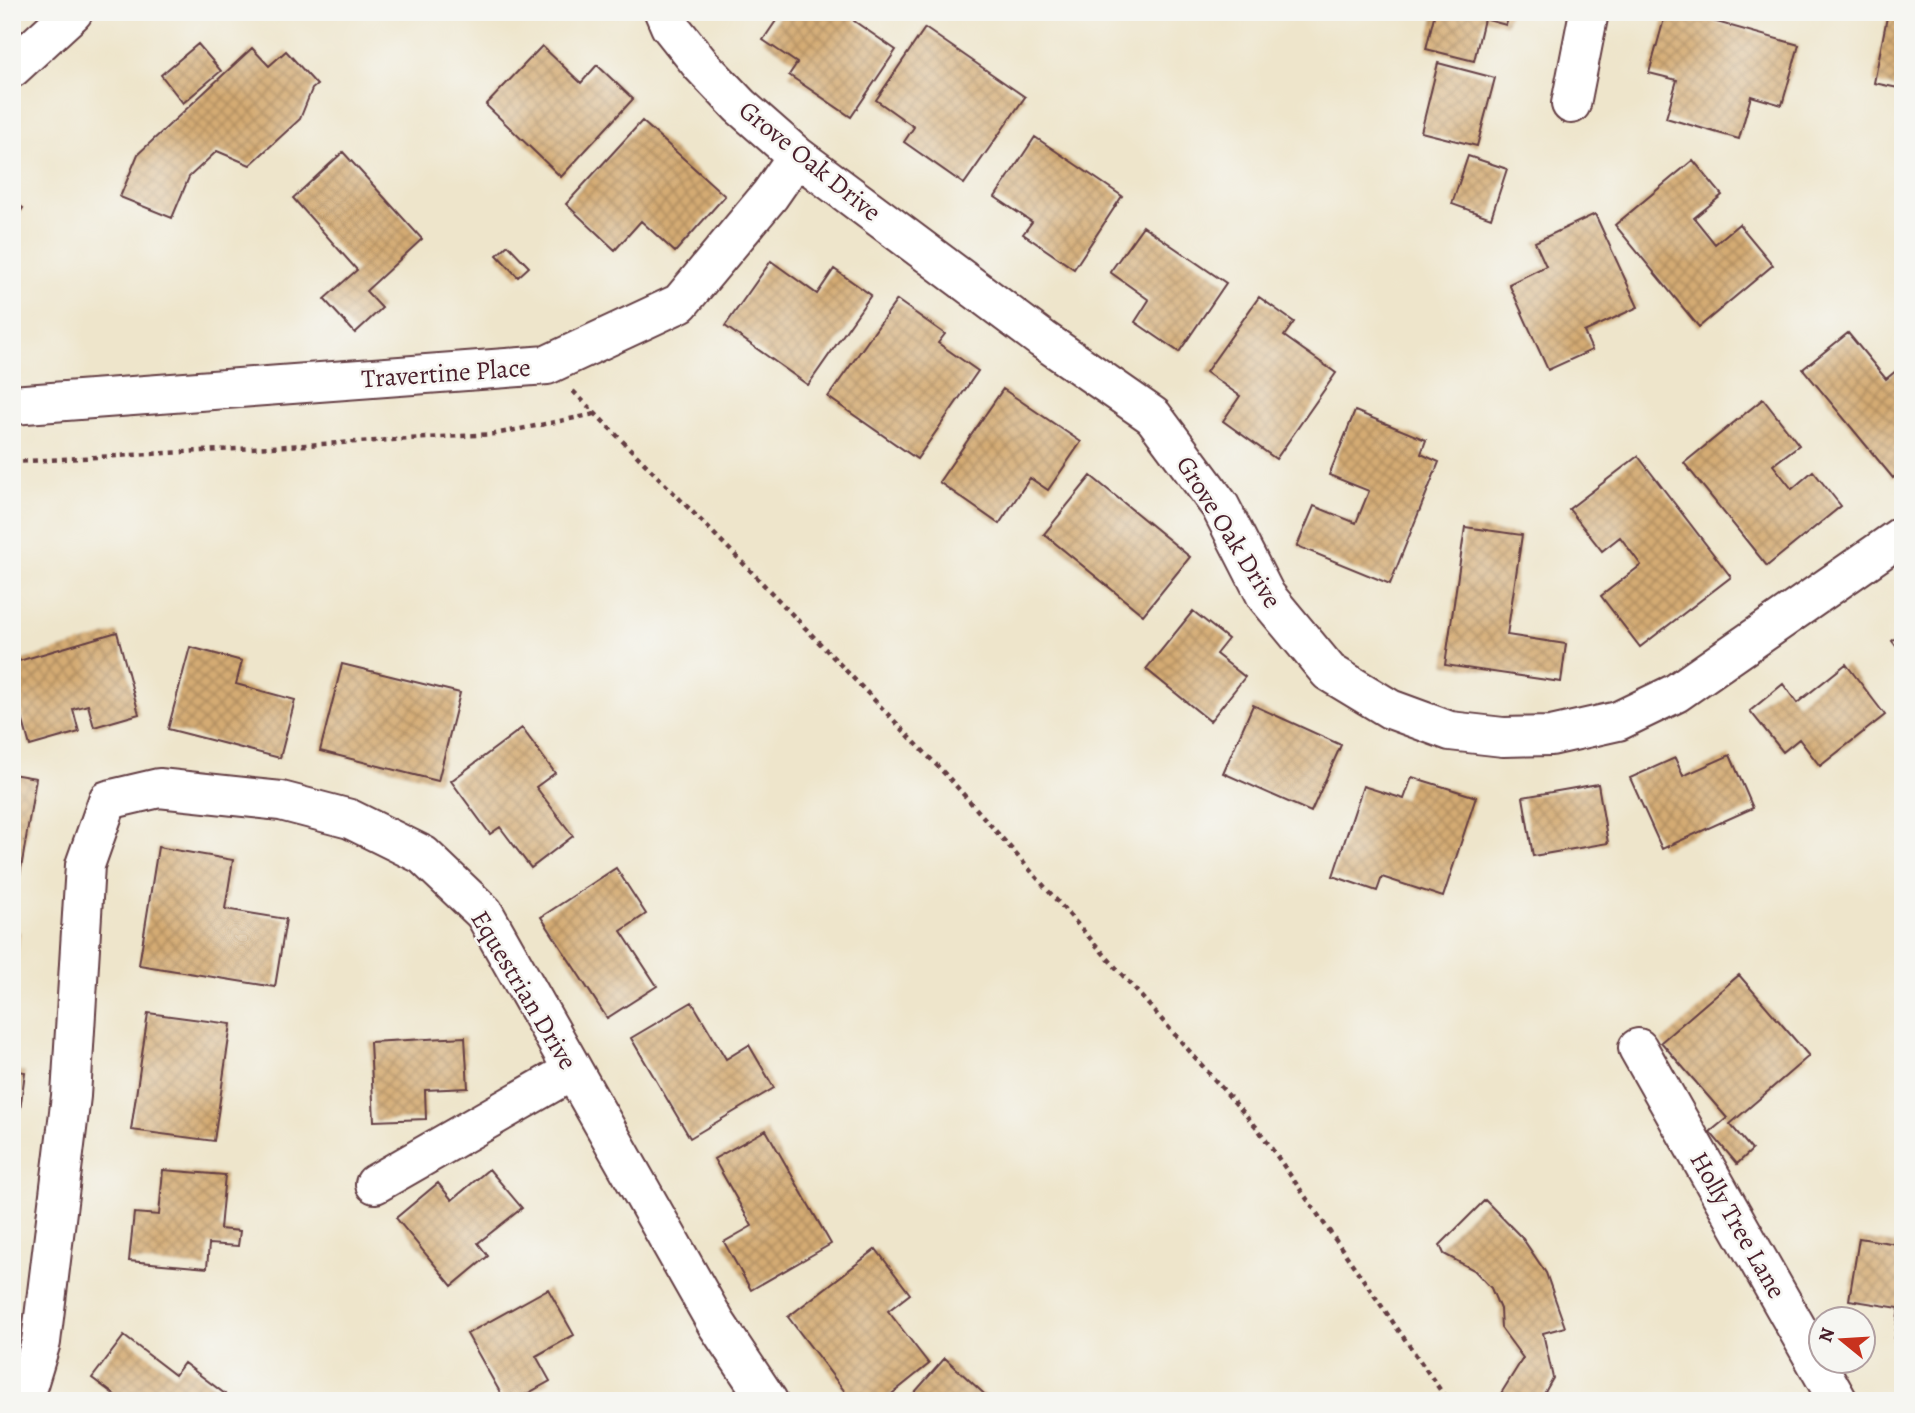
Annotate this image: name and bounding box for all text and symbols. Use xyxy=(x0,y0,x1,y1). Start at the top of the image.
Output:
street label: Grove Oak Drive xyxy=(732,93,888,229)
street label: Travertine Place xyxy=(360,350,532,396)
street label: Grove Oak Drive xyxy=(1168,449,1290,615)
street label: Equestrian Drive xyxy=(463,904,585,1076)
street label: Holly Tree Lane xyxy=(1682,1145,1794,1305)
north arrow xyxy=(1806,1304,1876,1374)
text: N xyxy=(1812,1324,1841,1346)

